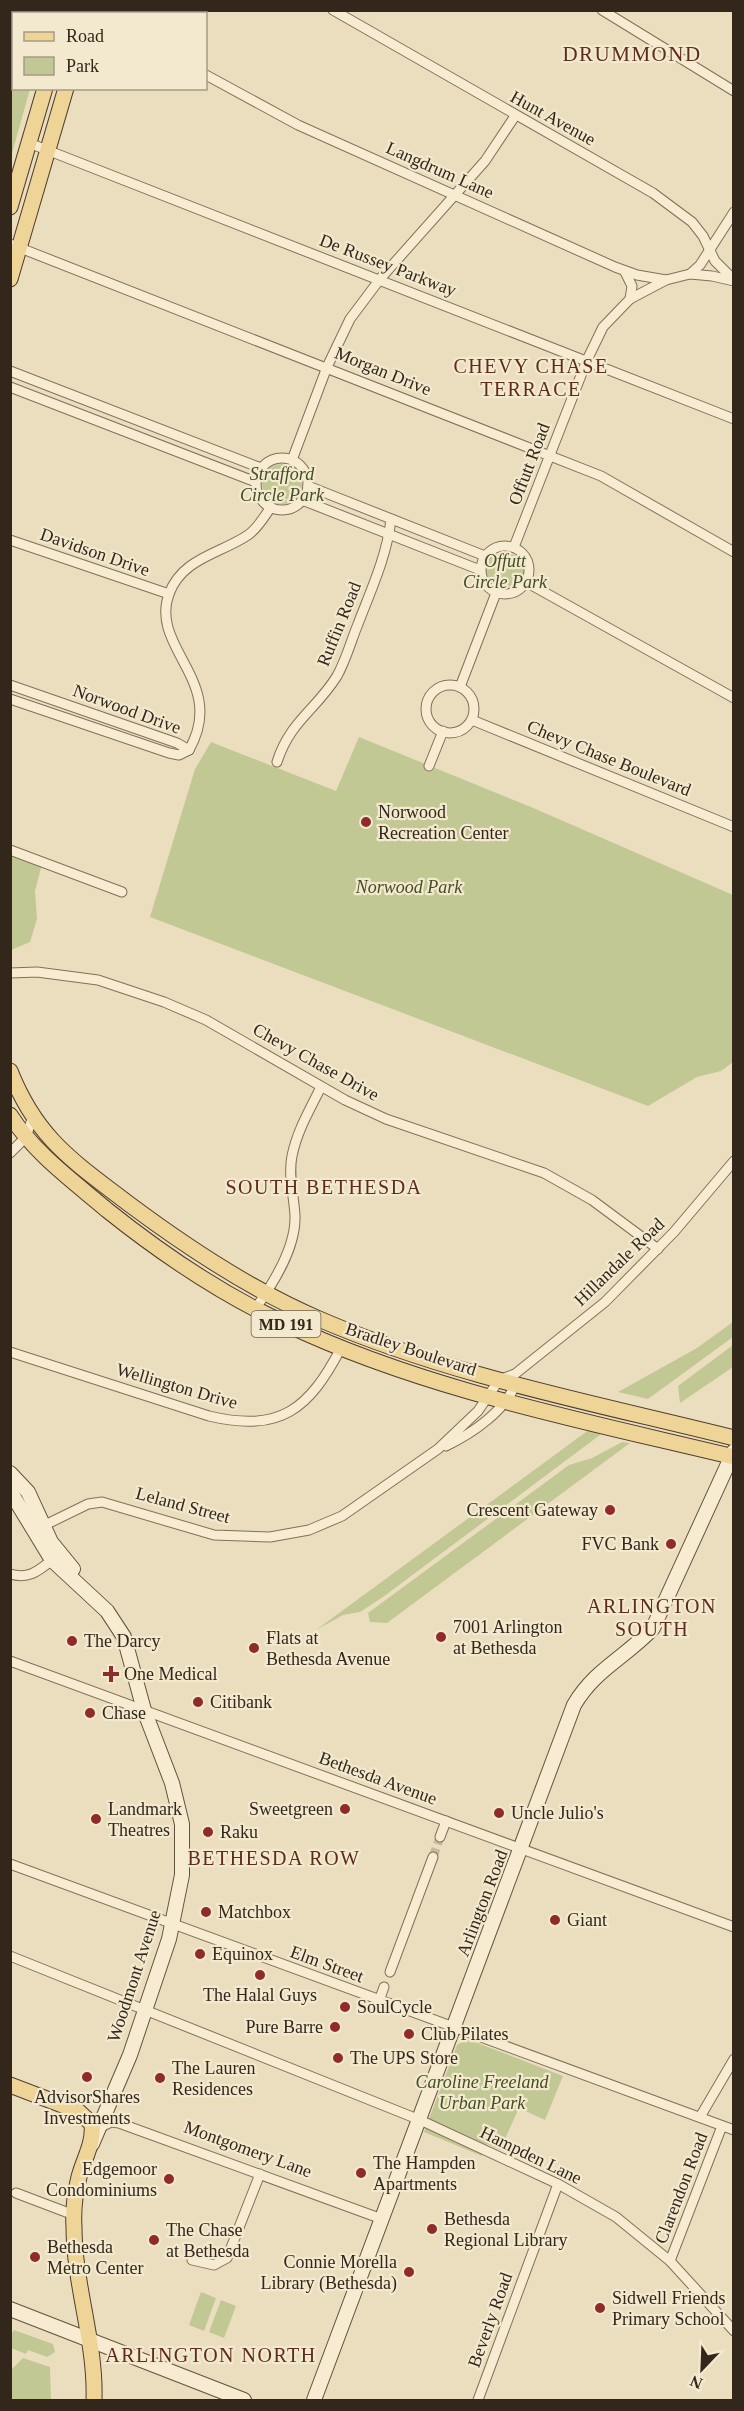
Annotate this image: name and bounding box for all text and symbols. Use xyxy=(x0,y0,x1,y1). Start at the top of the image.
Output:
legend xyxy=(12,12,207,90)
text: Road xyxy=(66,26,104,46)
district label: DRUMMOND xyxy=(562,42,702,66)
text: Park xyxy=(66,56,99,76)
street label: Hunt Avenue xyxy=(507,86,599,150)
street label: Langdrum Lane xyxy=(383,137,497,203)
street label: De Russey Parkway xyxy=(317,230,459,300)
street label: Morgan Drive xyxy=(332,343,434,399)
district label: CHEVY CHASE TERRACE xyxy=(453,355,609,400)
street label: Offutt Road xyxy=(504,420,554,508)
park label: Strafford Circle Park xyxy=(240,464,325,505)
street label: Davidson Drive xyxy=(38,524,152,580)
park label: Offutt Circle Park xyxy=(463,551,548,592)
street label: Ruffin Road xyxy=(313,579,365,669)
street label: Norwood Drive xyxy=(70,680,184,738)
street label: Chevy Chase Boulevard xyxy=(524,716,694,800)
place label: Norwood Recreation Center xyxy=(378,802,508,843)
marker: Norwood Recreation Center xyxy=(359,815,373,829)
park label: Norwood Park xyxy=(355,877,463,897)
street label: Chevy Chase Drive xyxy=(250,1019,383,1105)
district label: SOUTH BETHESDA xyxy=(225,1176,423,1198)
street label: Hillandale Road xyxy=(570,1214,668,1310)
road number: MD 191 xyxy=(252,1311,320,1337)
street label: Bradley Boulevard xyxy=(343,1318,479,1380)
street label: Wellington Drive xyxy=(114,1359,240,1413)
street label: Leland Street xyxy=(134,1483,232,1527)
place label: Crescent Gateway xyxy=(467,1500,598,1520)
marker: Crescent Gateway xyxy=(603,1503,617,1517)
place label: FVC Bank xyxy=(581,1534,659,1554)
marker: FVC Bank xyxy=(664,1537,678,1551)
district label: ARLINGTON SOUTH xyxy=(587,1595,717,1640)
place label: 7001 Arlington at Bethesda xyxy=(453,1617,563,1658)
place label: Flats at Bethesda Avenue xyxy=(266,1628,390,1669)
marker: 7001 Arlington at Bethesda xyxy=(434,1630,448,1644)
place label: The Darcy xyxy=(84,1631,160,1651)
marker: The Darcy xyxy=(65,1634,79,1648)
marker: Flats at Bethesda Avenue xyxy=(247,1641,261,1655)
place label: One Medical xyxy=(124,1664,217,1684)
marker: One Medical xyxy=(102,1665,120,1683)
place label: Citibank xyxy=(210,1692,272,1712)
marker: Citibank xyxy=(191,1695,205,1709)
place label: Chase xyxy=(102,1703,146,1723)
marker: Chase xyxy=(83,1706,97,1720)
street label: Bethesda Avenue xyxy=(316,1747,440,1809)
place label: Landmark Theatres xyxy=(108,1799,182,1840)
place label: Sweetgreen xyxy=(249,1799,333,1819)
marker: Sweetgreen xyxy=(338,1802,352,1816)
place label: Uncle Julio's xyxy=(511,1803,604,1823)
marker: Uncle Julio's xyxy=(492,1806,506,1820)
marker: Landmark Theatres xyxy=(89,1812,103,1826)
place label: Raku xyxy=(220,1822,258,1842)
marker: Raku xyxy=(201,1825,215,1839)
district label: BETHESDA ROW xyxy=(188,1847,361,1869)
street label: Arlington Road xyxy=(453,1847,511,1959)
place label: Matchbox xyxy=(218,1902,291,1922)
marker: Matchbox xyxy=(199,1905,213,1919)
street label: Woodmont Avenue xyxy=(103,1907,165,2045)
place label: Giant xyxy=(567,1910,607,1930)
marker: Giant xyxy=(548,1913,562,1927)
street label: Elm Street xyxy=(288,1942,366,1986)
place label: Equinox xyxy=(212,1944,273,1964)
marker: Equinox xyxy=(193,1947,207,1961)
marker: The Halal Guys xyxy=(253,1968,267,1982)
place label: The Halal Guys xyxy=(203,1985,317,2005)
place label: SoulCycle xyxy=(357,1997,432,2017)
marker: SoulCycle xyxy=(338,2000,352,2014)
place label: Pure Barre xyxy=(246,2017,323,2037)
marker: Pure Barre xyxy=(328,2020,342,2034)
place label: Club Pilates xyxy=(421,2024,509,2044)
marker: Club Pilates xyxy=(402,2027,416,2041)
place label: The UPS Store xyxy=(350,2048,458,2068)
marker: The UPS Store xyxy=(331,2051,345,2065)
place label: The Lauren Residences xyxy=(172,2058,255,2099)
marker: AdvisorShares Investments xyxy=(80,2070,94,2084)
marker: The Lauren Residences xyxy=(153,2071,167,2085)
park label: Caroline Freeland Urban Park xyxy=(415,2072,550,2113)
place label: AdvisorShares Investments xyxy=(34,2087,140,2128)
street label: Montgomery Lane xyxy=(181,2117,315,2181)
street label: Hampden Lane xyxy=(477,2122,585,2188)
street label: Clarendon Road xyxy=(651,2130,711,2246)
place label: The Hampden Apartments xyxy=(373,2153,475,2194)
place label: Edgemoor Condominiums xyxy=(46,2159,157,2200)
marker: The Hampden Apartments xyxy=(354,2166,368,2180)
marker: Edgemoor Condominiums xyxy=(162,2172,176,2186)
place label: Bethesda Regional Library xyxy=(444,2209,567,2250)
place label: The Chase at Bethesda xyxy=(166,2220,249,2261)
marker: Bethesda Regional Library xyxy=(425,2222,439,2236)
marker: The Chase at Bethesda xyxy=(147,2233,161,2247)
place label: Bethesda Metro Center xyxy=(47,2237,143,2278)
marker: Bethesda Metro Center xyxy=(28,2250,42,2264)
place label: Connie Morella Library (Bethesda) xyxy=(261,2252,397,2294)
marker: Connie Morella Library (Bethesda) xyxy=(402,2265,416,2279)
street label: Beverly Road xyxy=(464,2270,516,2370)
place label: Sidwell Friends Primary School xyxy=(612,2288,726,2329)
marker: Sidwell Friends Primary School xyxy=(593,2301,607,2315)
north arrow xyxy=(672,2339,732,2399)
district label: ARLINGTON NORTH xyxy=(105,2344,317,2366)
text: N xyxy=(687,2372,705,2392)

